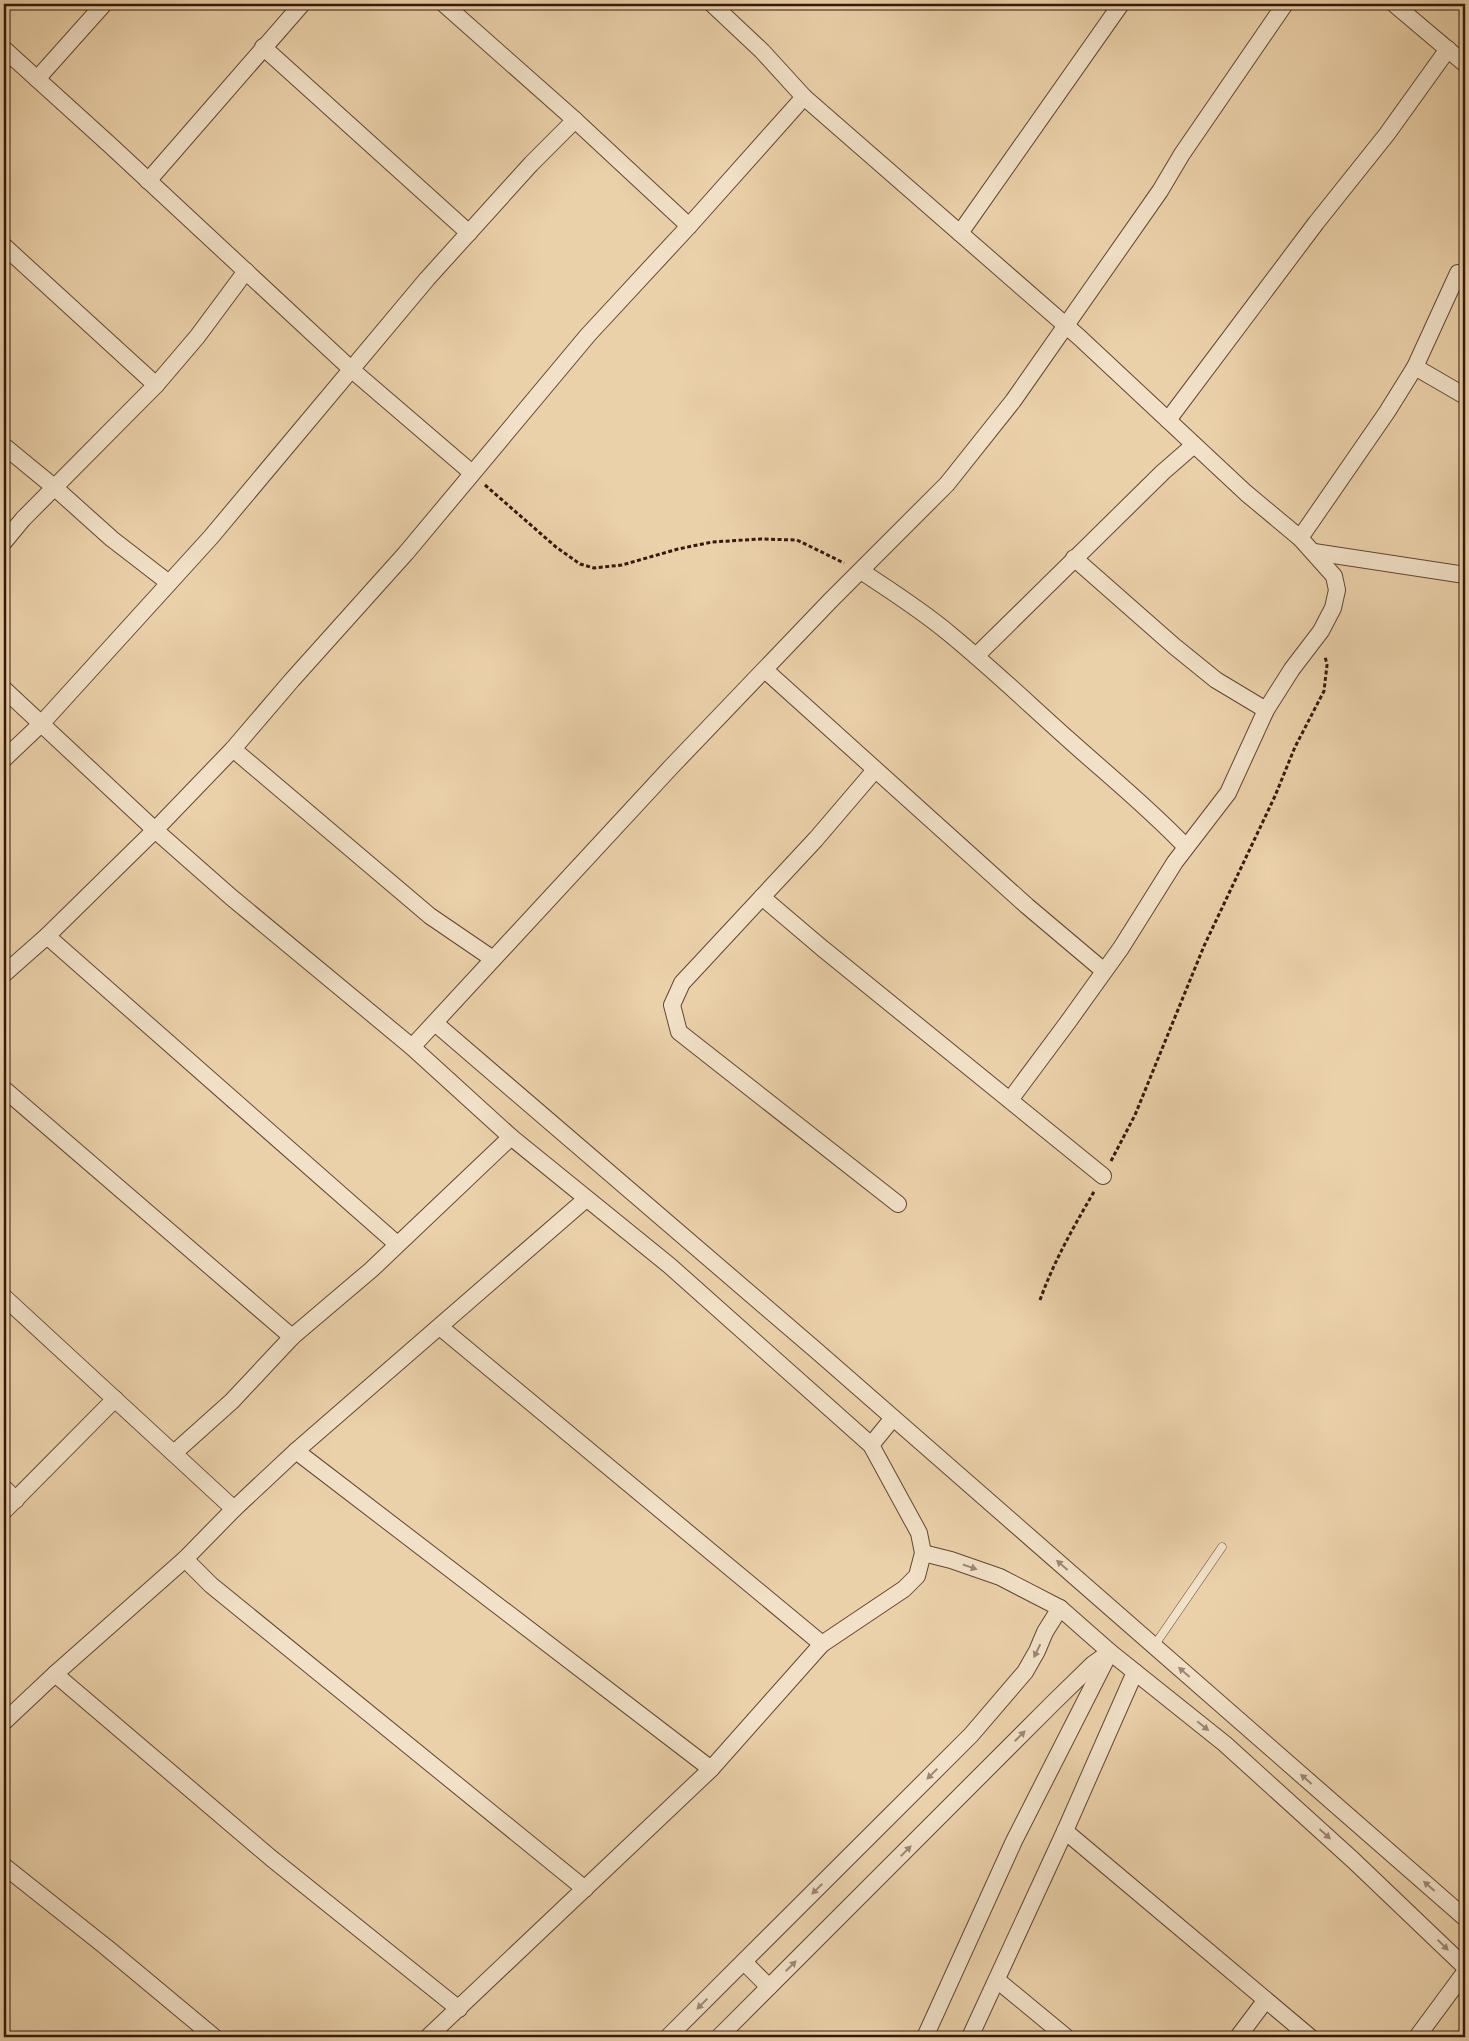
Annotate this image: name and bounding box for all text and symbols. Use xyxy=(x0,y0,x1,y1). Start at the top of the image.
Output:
one-way arrow xyxy=(1056,1559,1068,1571)
one-way arrow xyxy=(962,1563,977,1571)
one-way arrow xyxy=(1032,1644,1040,1658)
one-way arrow xyxy=(1178,1667,1190,1678)
one-way arrow xyxy=(1196,1721,1209,1732)
one-way arrow xyxy=(1014,1730,1026,1742)
one-way arrow xyxy=(926,1768,938,1780)
one-way arrow xyxy=(1301,1773,1313,1785)
one-way arrow xyxy=(1318,1828,1330,1840)
one-way arrow xyxy=(899,1845,911,1857)
one-way arrow xyxy=(1423,1880,1435,1892)
one-way arrow xyxy=(811,1883,823,1895)
one-way arrow xyxy=(1436,1939,1448,1951)
one-way arrow xyxy=(785,1960,797,1972)
one-way arrow xyxy=(696,1998,708,2010)

